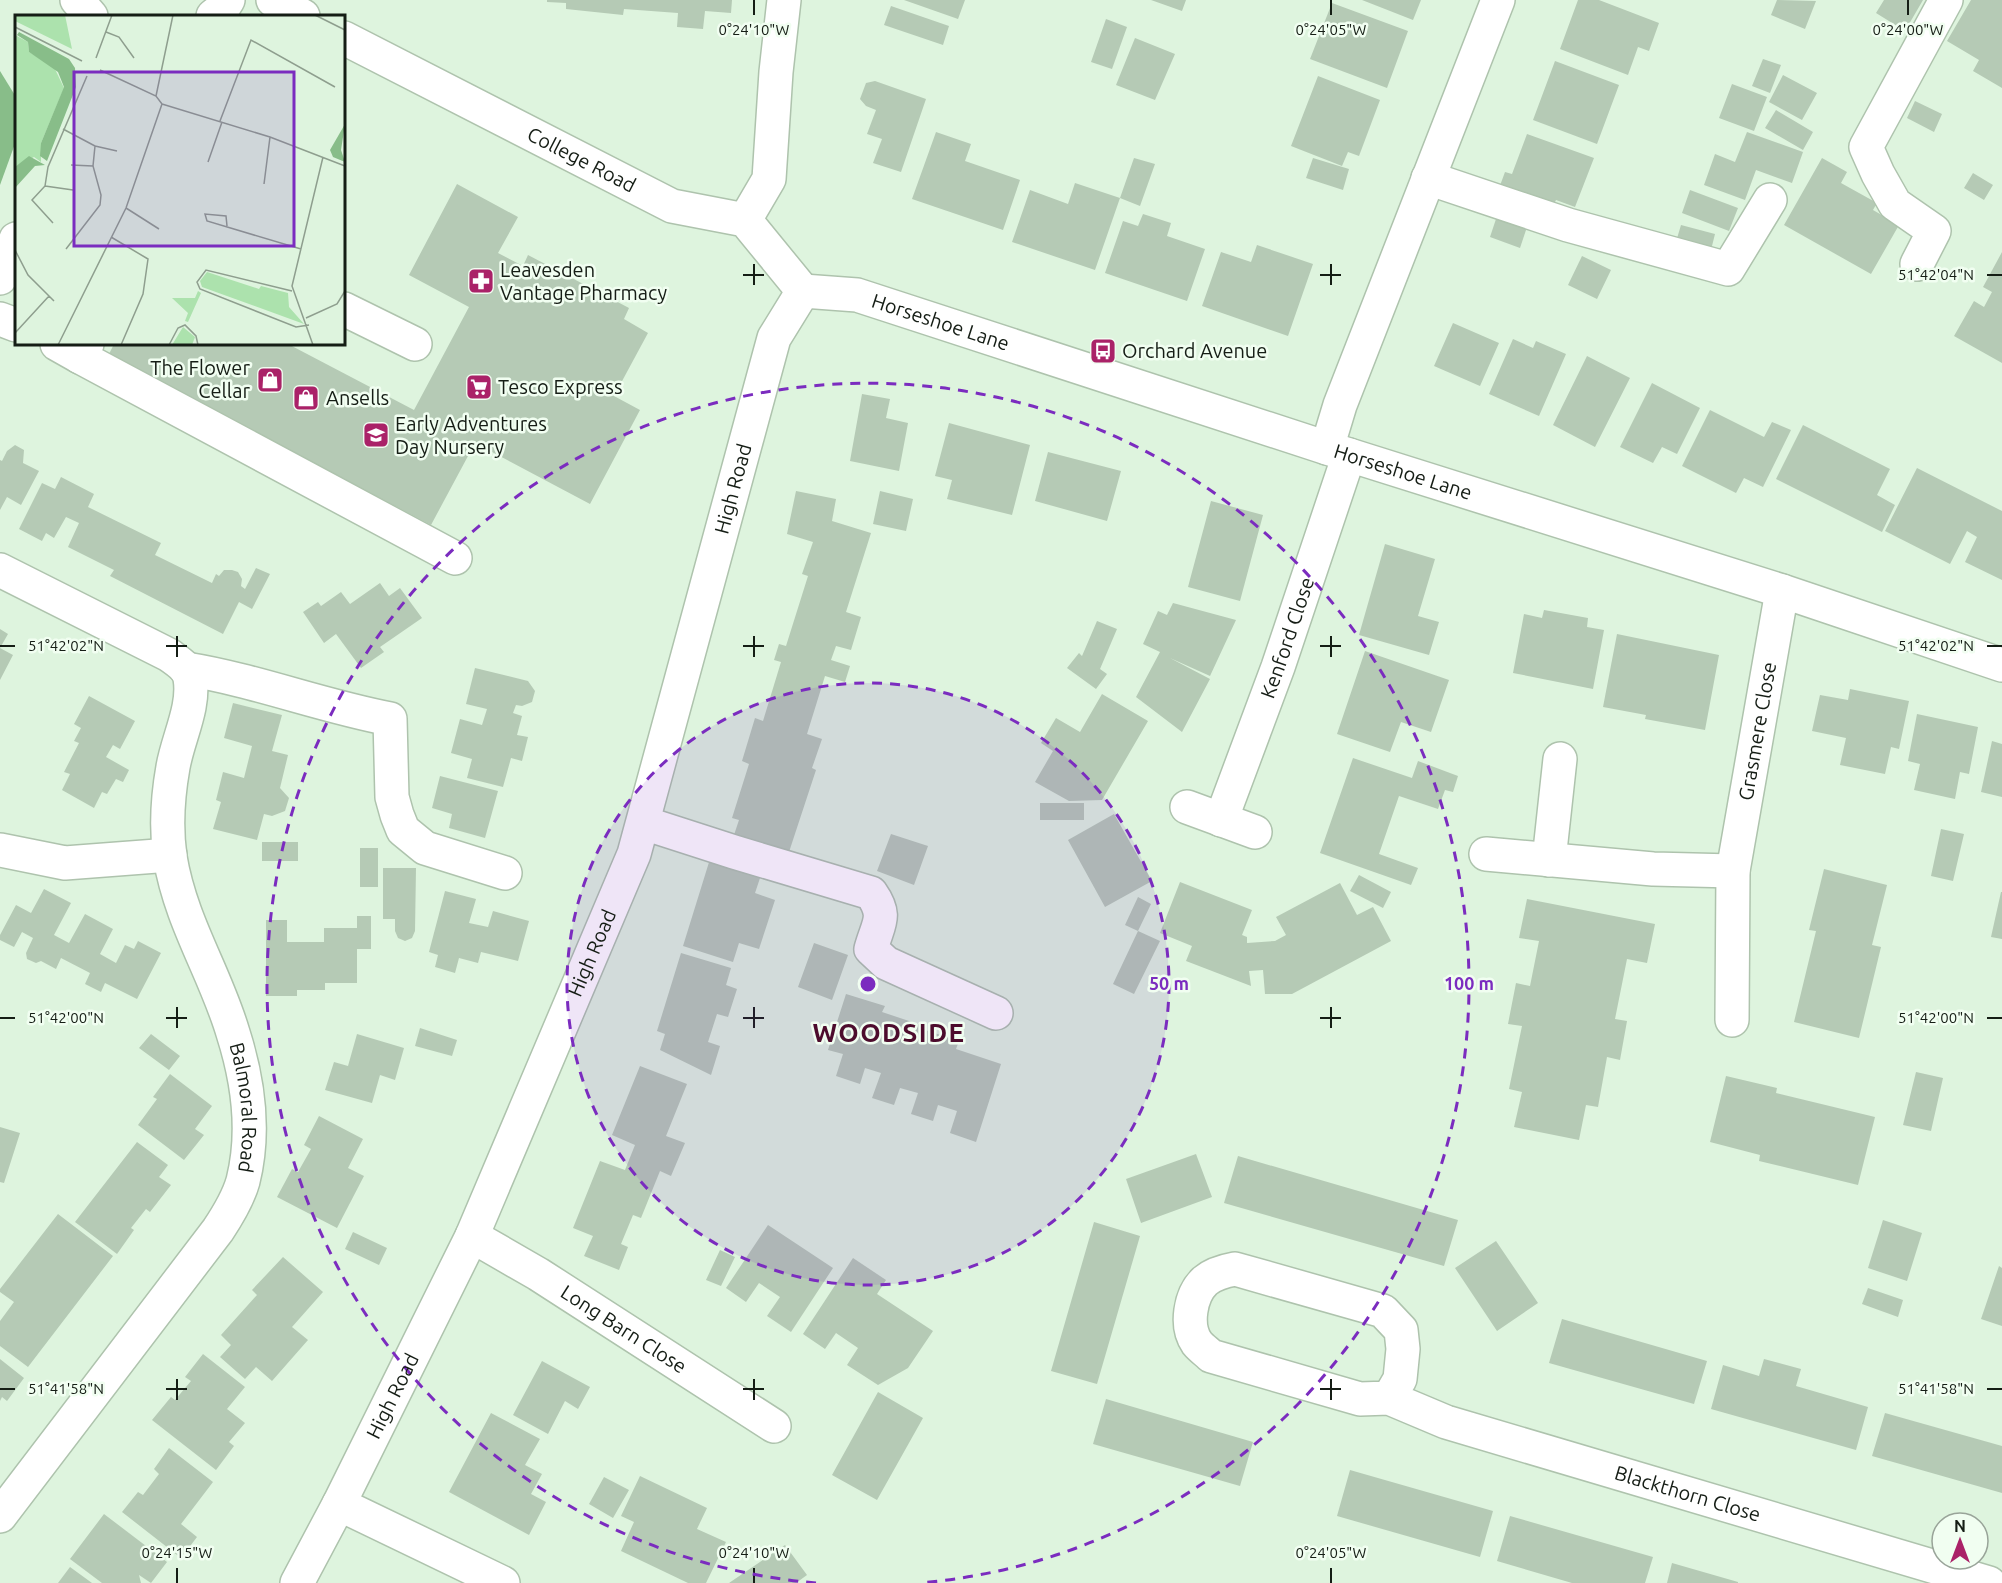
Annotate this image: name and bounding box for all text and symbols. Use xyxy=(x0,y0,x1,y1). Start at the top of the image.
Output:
inset map xyxy=(15,15,345,345)
text: 0°24'10"W xyxy=(719,21,790,38)
text: 0°24'05"W xyxy=(1296,21,1367,38)
text: 0°24'00"W xyxy=(1873,21,1944,38)
street label: College Road xyxy=(524,122,640,197)
place label: Leavesden Vantage Pharmacy xyxy=(500,258,668,304)
pharmacy icon: Leavesden Vantage Pharmacy xyxy=(466,266,496,296)
text: 51°42'04"N xyxy=(1898,266,1974,283)
street label: Horseshoe Lane xyxy=(869,289,1012,355)
bus stop icon: Orchard Avenue xyxy=(1088,336,1118,366)
place label: Orchard Avenue xyxy=(1122,339,1267,362)
place label: The Flower Cellar xyxy=(150,356,250,402)
shop icon: The Flower Cellar xyxy=(255,365,285,395)
supermarket icon: Tesco Express xyxy=(464,372,494,402)
place label: Tesco Express xyxy=(498,375,623,398)
shop icon: Ansells xyxy=(291,383,321,413)
place label: Ansells xyxy=(326,386,389,409)
place label: Early Adventures Day Nursery xyxy=(395,412,547,458)
school or university icon: Early Adventures Day Nursery xyxy=(361,420,391,450)
street label: Horseshoe Lane xyxy=(1331,439,1475,504)
street label: High Road xyxy=(709,441,756,536)
street label: Kenford Close xyxy=(1255,574,1318,701)
text: 51°42'02"N xyxy=(28,637,104,654)
text: 51°42'02"N xyxy=(1898,637,1974,654)
street label: Grasmere Close xyxy=(1734,660,1780,802)
street label: High Road xyxy=(563,906,620,1000)
text: 50 m xyxy=(1149,973,1189,993)
text: 100 m xyxy=(1444,973,1494,993)
centre of rings xyxy=(858,974,878,994)
text: 51°42'00"N xyxy=(28,1009,104,1026)
text: 51°42'00"N xyxy=(1898,1009,1974,1026)
district label: WOODSIDE xyxy=(812,1018,966,1047)
street label: Balmoral Road xyxy=(225,1040,261,1175)
street label: Long Barn Close xyxy=(557,1280,691,1378)
street label: High Road xyxy=(361,1349,423,1442)
text: 51°41'58"N xyxy=(28,1380,104,1397)
text: 51°41'58"N xyxy=(1898,1380,1974,1397)
street label: Blackthorn Close xyxy=(1612,1461,1764,1526)
north arrow xyxy=(1930,1511,1990,1571)
text: N xyxy=(1954,1517,1966,1535)
text: 0°24'15"W xyxy=(142,1544,213,1561)
text: 0°24'10"W xyxy=(719,1544,790,1561)
text: 0°24'05"W xyxy=(1296,1544,1367,1561)

